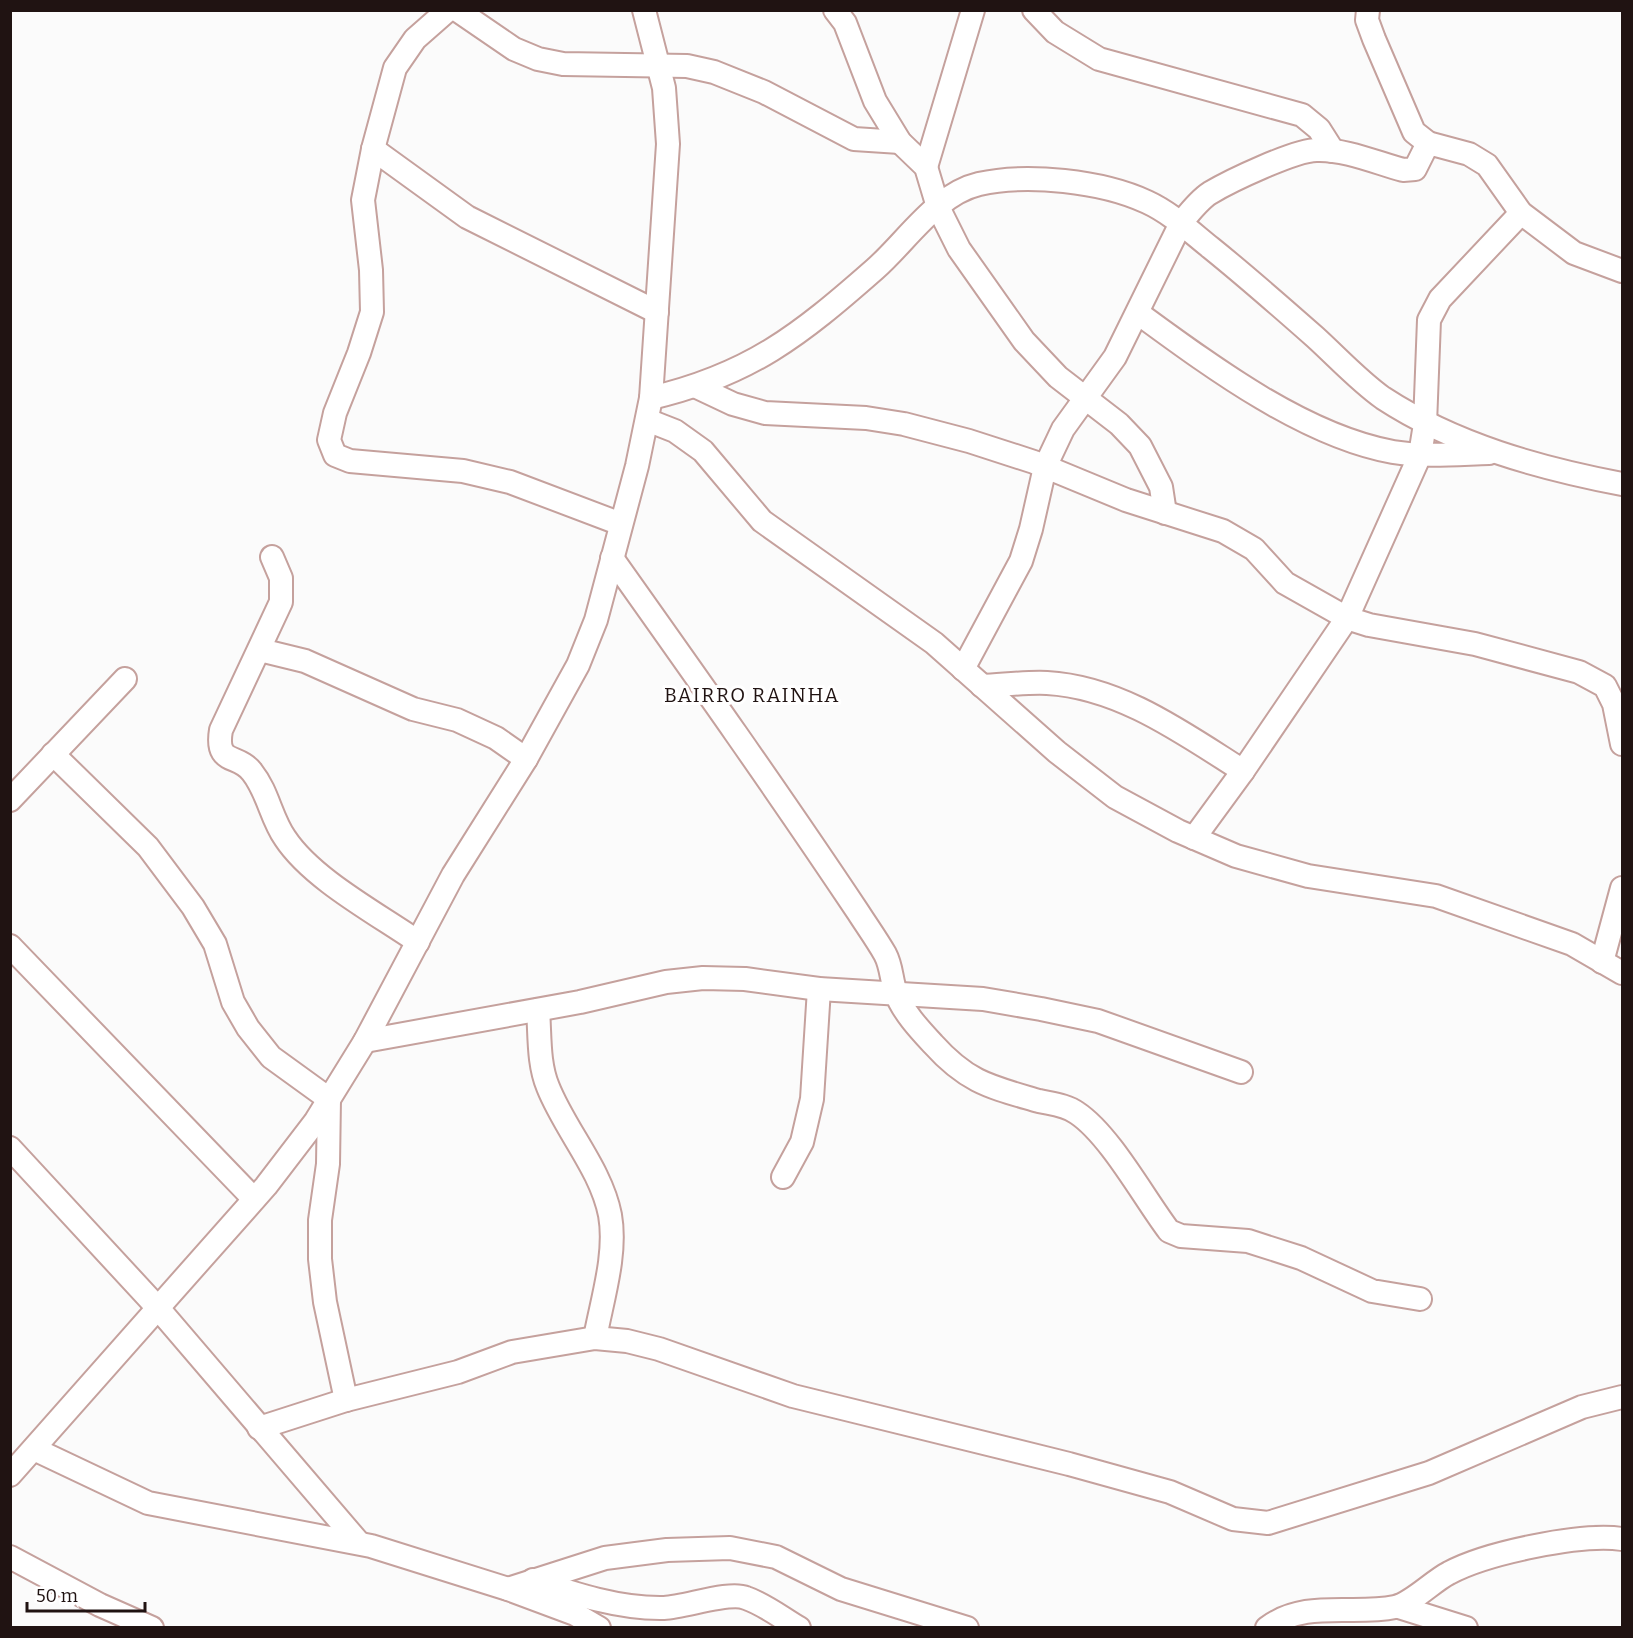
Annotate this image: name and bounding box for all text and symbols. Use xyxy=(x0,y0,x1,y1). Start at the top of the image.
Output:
district label: BAIRRO RAINHA xyxy=(664,683,840,707)
scale bar xyxy=(27,1575,146,1613)
text: 50 m xyxy=(36,1585,78,1607)

